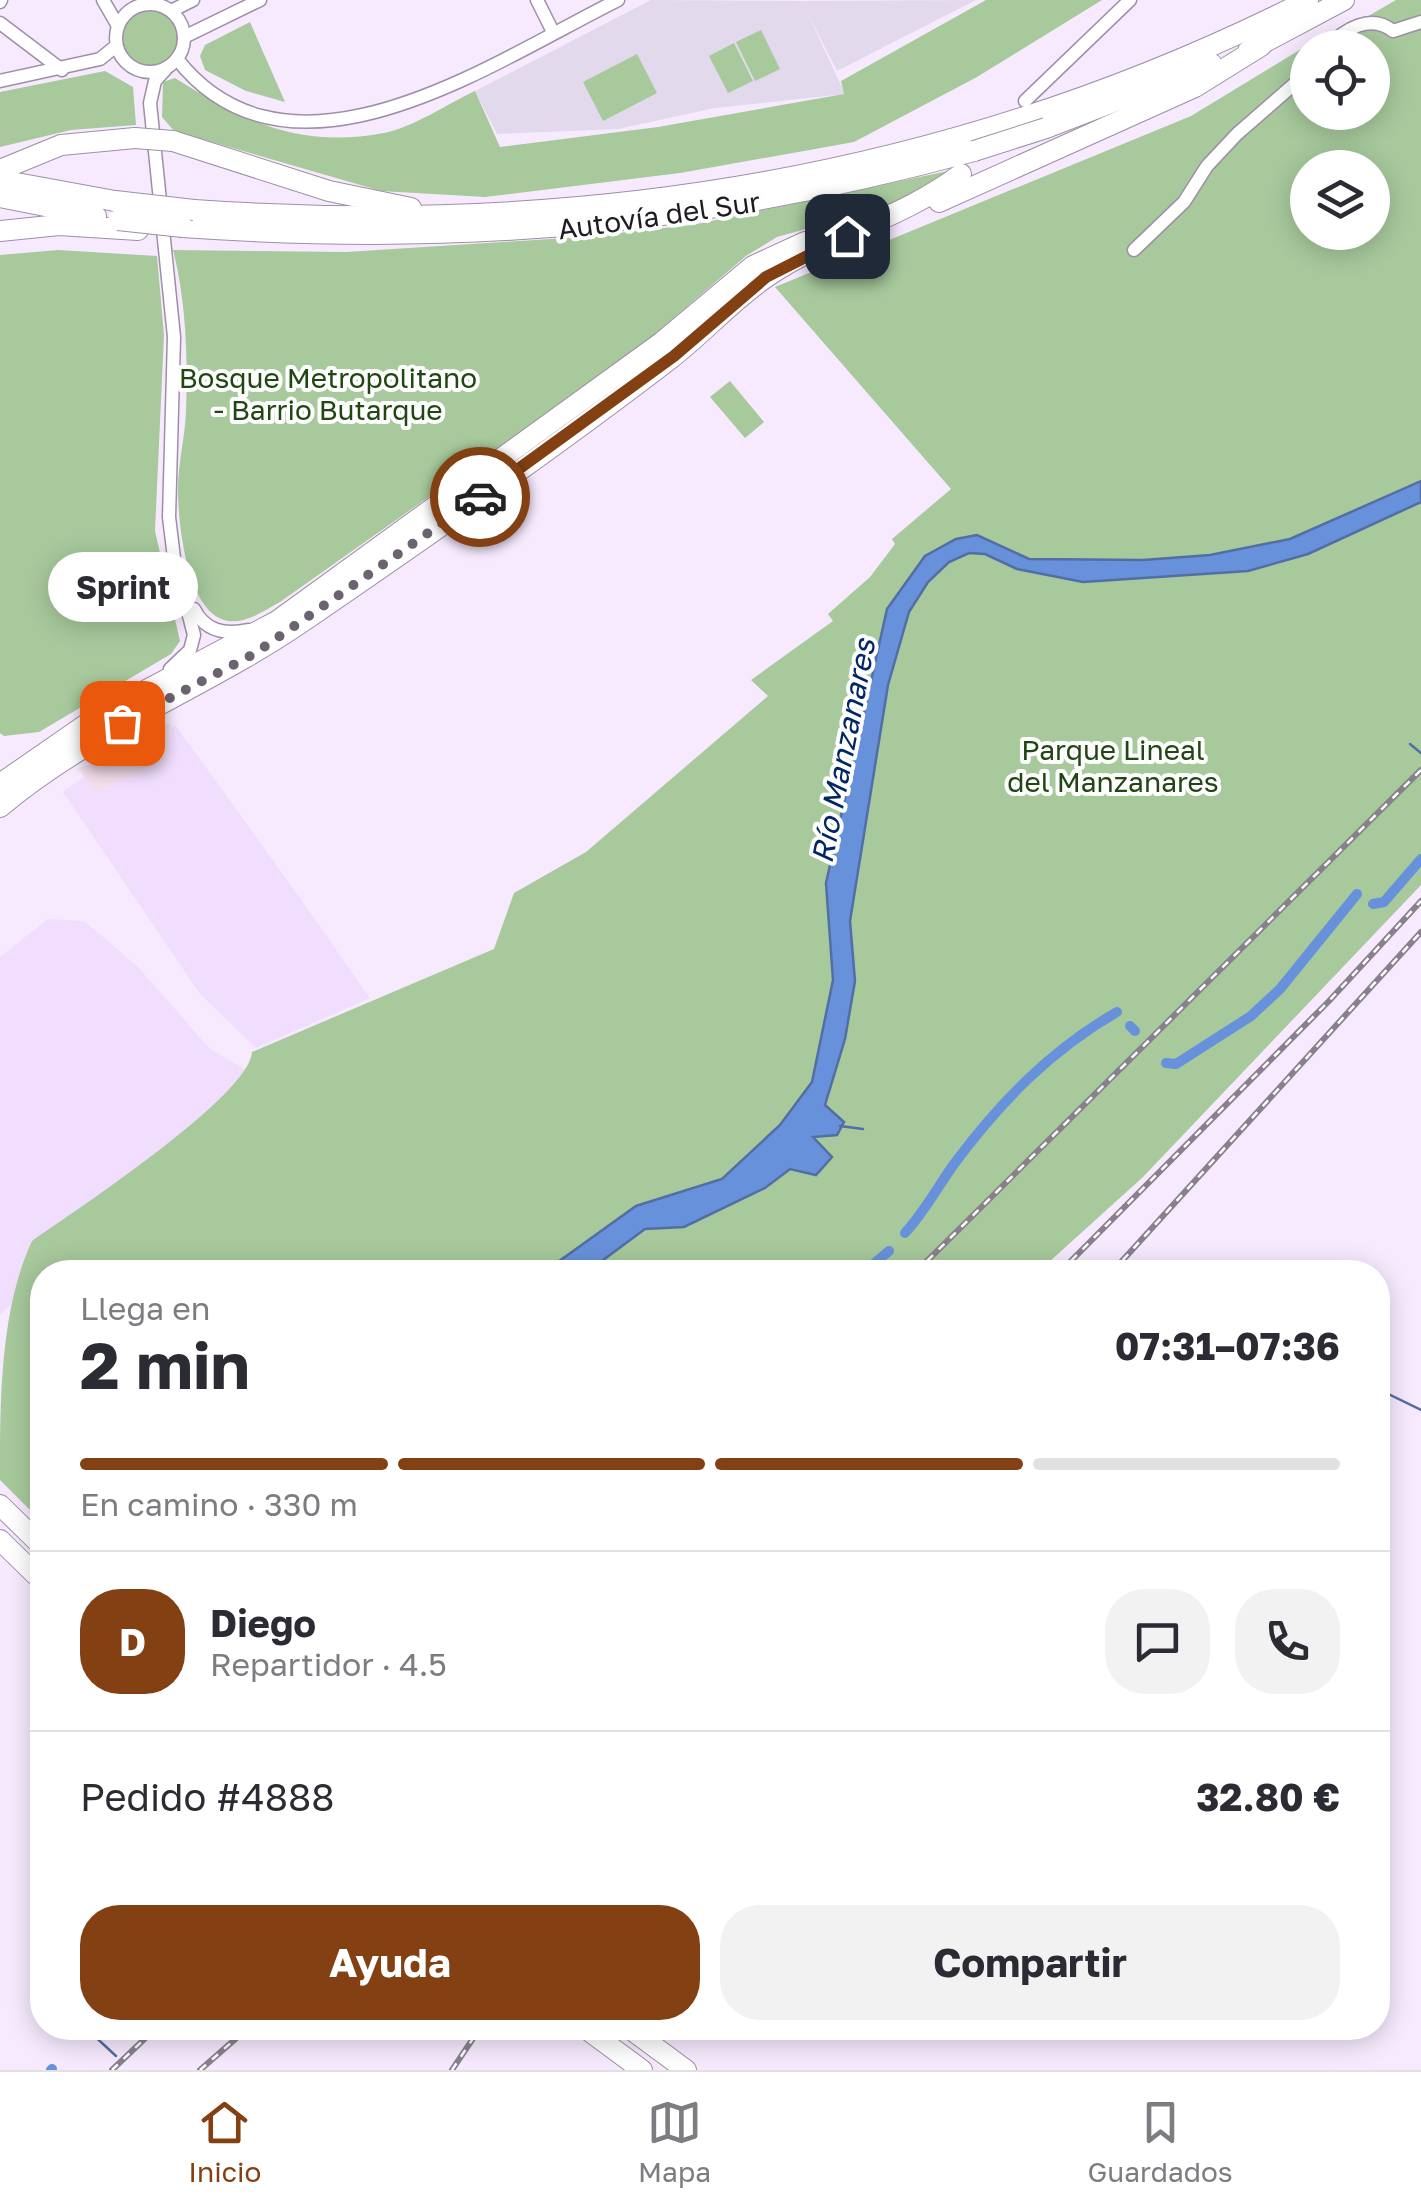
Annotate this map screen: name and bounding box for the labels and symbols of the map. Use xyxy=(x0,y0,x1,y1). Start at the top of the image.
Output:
street label: Autovía del Sur xyxy=(556,184,762,246)
pin xyxy=(805,194,890,279)
park label: Bosque Metropolitano - Barrio Butarque xyxy=(179,361,477,426)
courier xyxy=(430,447,530,547)
callout: Sprint xyxy=(47,553,197,623)
water label: Río Manzanares xyxy=(804,635,883,866)
pin xyxy=(80,681,165,766)
park label: Parque Lineal del Manzanares xyxy=(1007,733,1219,798)

